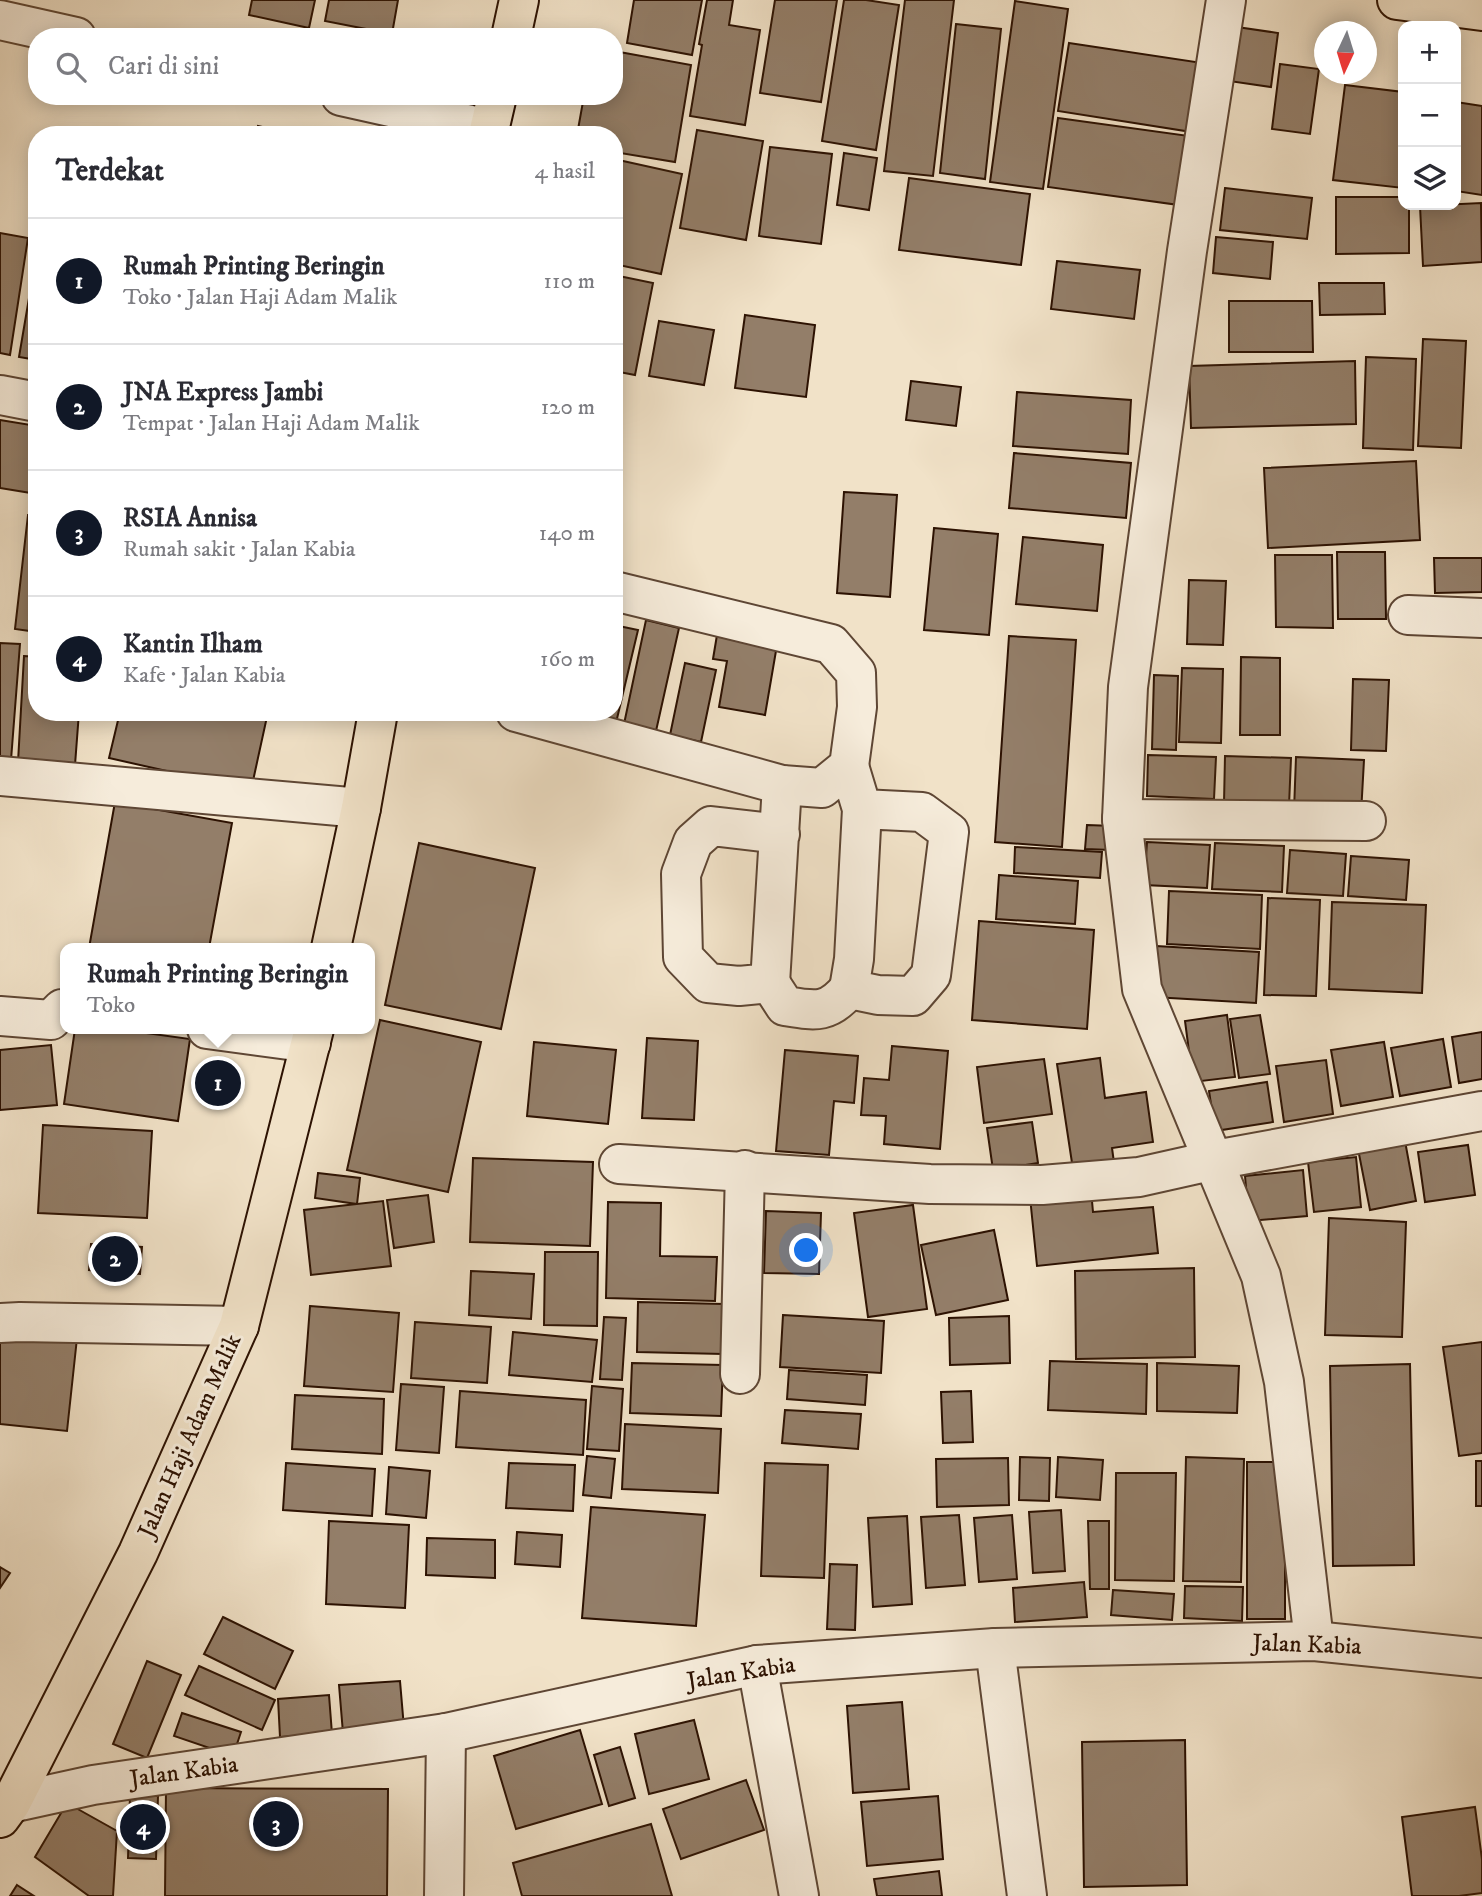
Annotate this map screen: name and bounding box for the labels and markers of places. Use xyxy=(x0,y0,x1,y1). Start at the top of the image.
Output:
pin: 1 xyxy=(195,1057,241,1109)
pin: 2 xyxy=(92,1233,138,1285)
pin: 3 xyxy=(253,1798,299,1850)
pin: 4 xyxy=(120,1801,166,1853)

